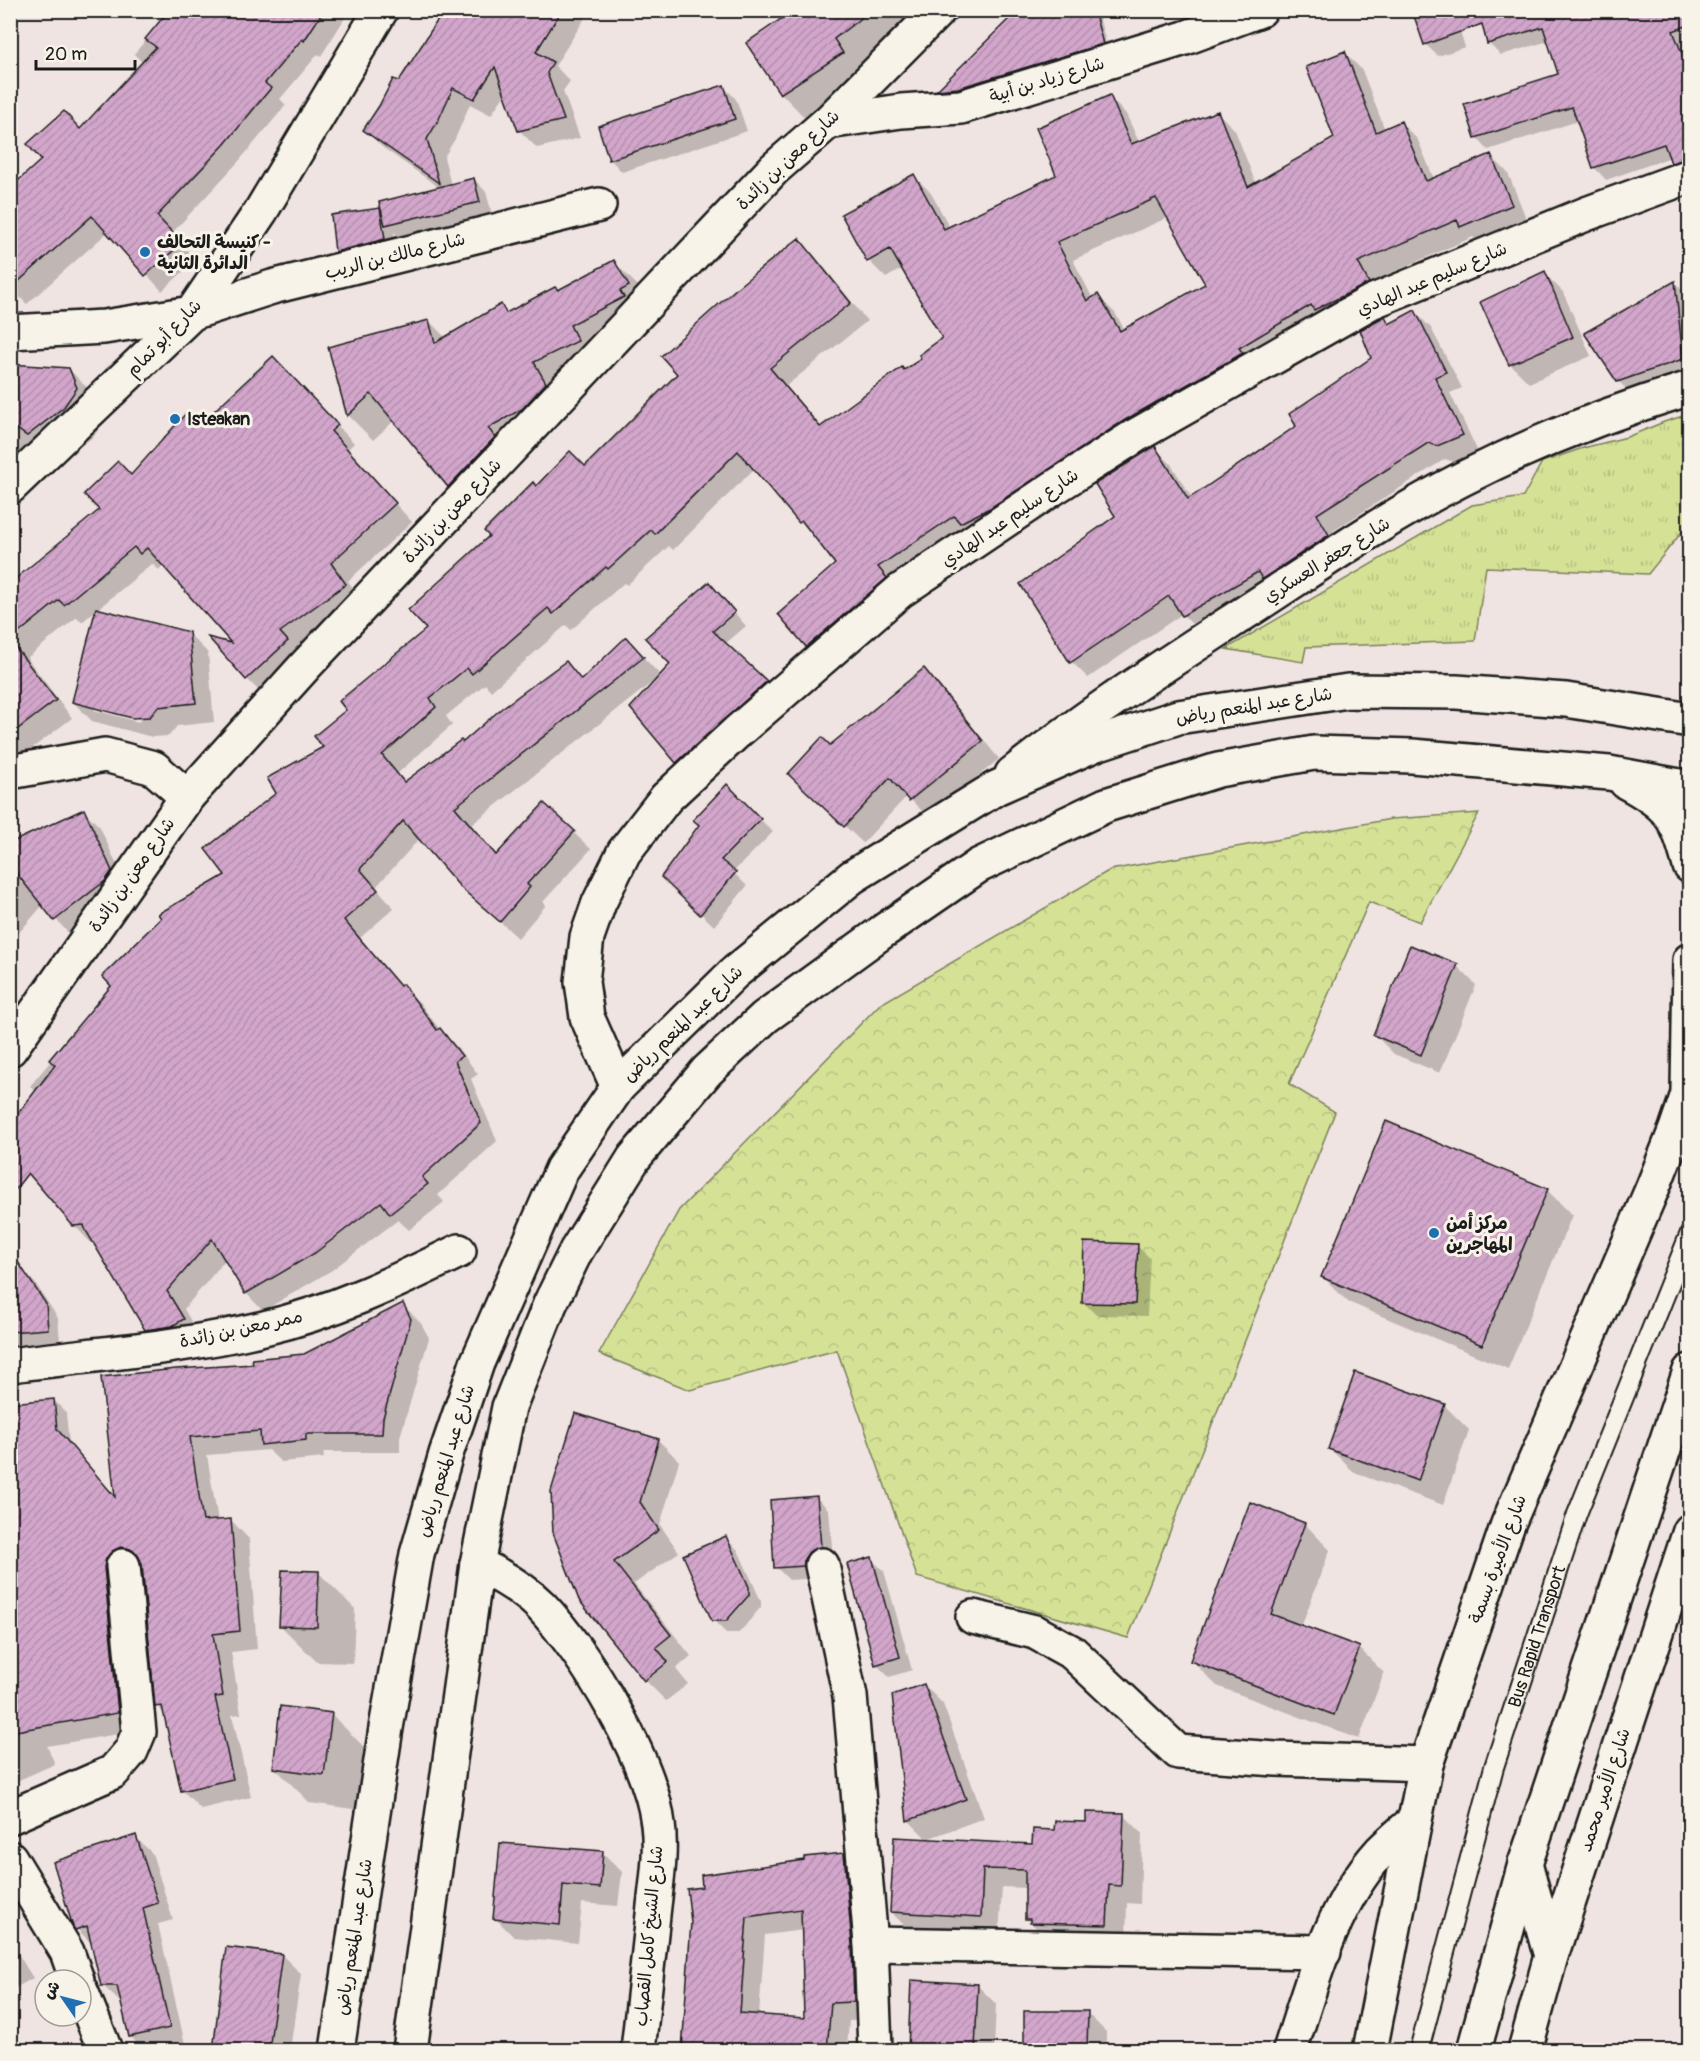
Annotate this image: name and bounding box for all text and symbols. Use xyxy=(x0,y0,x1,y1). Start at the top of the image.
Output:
scale bar xyxy=(36,33,135,71)
text: 20 m xyxy=(45,43,87,66)
street label: شارع زياد بن أبية xyxy=(987,52,1107,108)
street label: شارع معن بن زائدة xyxy=(731,105,845,215)
street label: شارع مالك بن الريب xyxy=(322,227,468,285)
place label: كنيسة التحالف - الدائرة الثانية xyxy=(157,231,271,275)
street label: شارع سليم عبد الهادي xyxy=(1353,237,1511,323)
marker: كنيسة التحالف - الدائرة الثانية xyxy=(138,245,152,259)
street label: شارع أبو تمام xyxy=(121,294,208,383)
place label: Isteakan xyxy=(187,408,250,431)
marker: Isteakan xyxy=(168,412,182,426)
street label: شارع معن بن زائدة xyxy=(397,454,507,568)
street label: شارع سليم عبد الهادي xyxy=(937,463,1084,574)
street label: شارع جعفر العسكري xyxy=(1260,512,1395,609)
street label: شارع عبد المنعم رياض xyxy=(1174,682,1334,732)
street label: شارع معن بن زائدة xyxy=(84,813,180,937)
street label: شارع عبد المنعم رياض xyxy=(618,961,749,1089)
place label: مركز أمن المهاجرين xyxy=(1446,1212,1513,1256)
marker: مركز أمن المهاجرين xyxy=(1427,1226,1441,1240)
street label: ممر معن بن زائدة xyxy=(177,1305,305,1353)
street label: شارع عبد المنعم رياض xyxy=(412,1382,482,1541)
street label: شارع الأميرة بسمة xyxy=(1463,1491,1532,1627)
street label: Bus Rapid Transport xyxy=(1503,1562,1571,1710)
street label: شارع الأمير محمد xyxy=(1573,1725,1636,1855)
street label: شارع الشيخ كامل القصاب xyxy=(630,1845,668,2027)
street label: شارع عبد المنعم رياض xyxy=(330,1857,380,2017)
north arrow xyxy=(33,1968,93,2028)
text: ش xyxy=(38,1977,65,2003)

